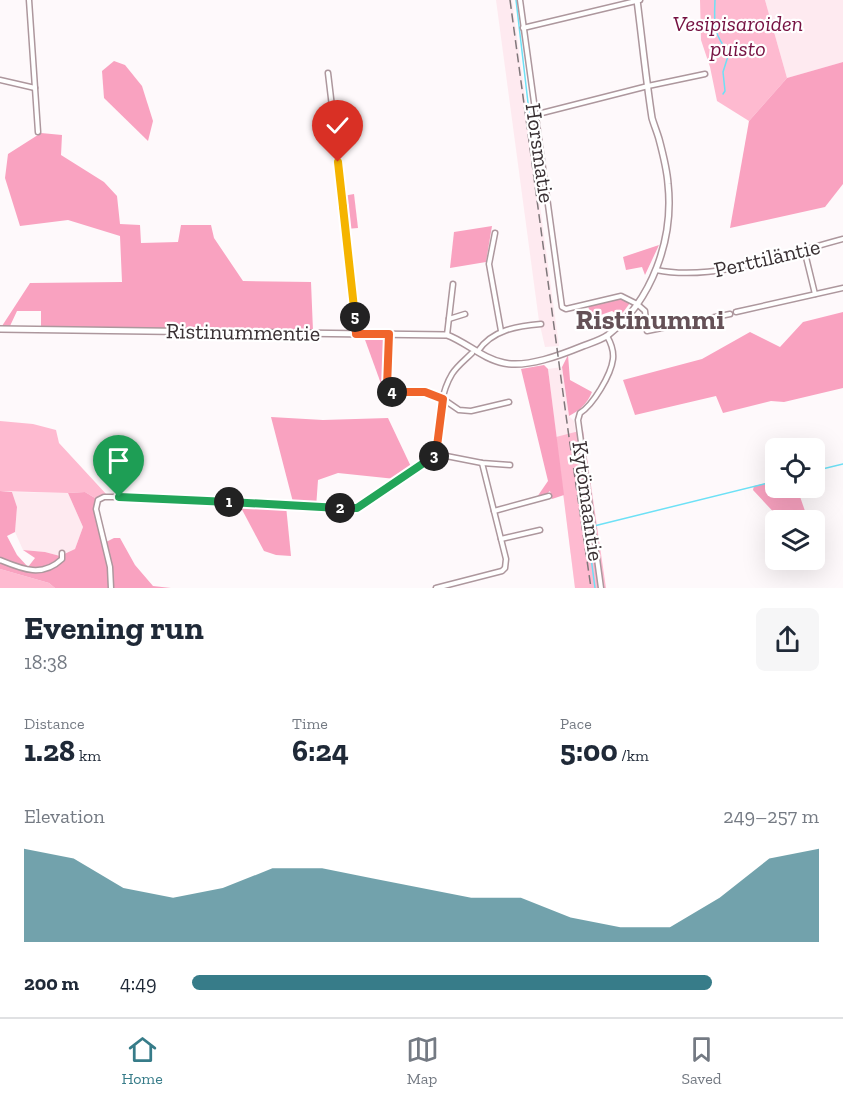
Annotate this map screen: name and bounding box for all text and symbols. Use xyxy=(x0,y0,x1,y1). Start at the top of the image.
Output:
park label: Vesipisaroiden puisto xyxy=(673,10,803,62)
pin xyxy=(312,100,363,162)
street label: Horsmatie xyxy=(520,101,560,205)
icon: check xyxy=(321,109,354,142)
street label: Perttiläntie xyxy=(711,233,823,283)
pin: 5 xyxy=(340,302,370,332)
district label: Ristinummi xyxy=(575,303,725,336)
text: 5 xyxy=(351,307,359,326)
street label: Ristinummentie xyxy=(166,317,320,347)
pin: 4 xyxy=(377,377,407,407)
text: 4 xyxy=(387,382,397,401)
pin xyxy=(93,435,144,497)
map controls xyxy=(765,438,825,570)
button: locate xyxy=(765,438,825,498)
street label: Kytömaantie xyxy=(566,439,610,563)
pin: 3 xyxy=(419,441,449,471)
icon: arrive xyxy=(102,444,135,477)
text: 3 xyxy=(430,446,438,465)
pin: 1 xyxy=(214,487,244,517)
text: 1 xyxy=(226,492,232,511)
pin: 2 xyxy=(325,493,355,523)
text: 2 xyxy=(336,498,344,517)
button: layers xyxy=(765,510,825,570)
text: Evening run xyxy=(24,608,204,647)
button: share xyxy=(756,608,819,671)
text: 18:38 xyxy=(24,650,67,674)
text: Distance xyxy=(24,714,85,733)
text: Time xyxy=(292,714,328,733)
text: Pace xyxy=(560,714,592,733)
text: 1.28 xyxy=(24,733,75,769)
text: 6:24 xyxy=(292,733,349,769)
text: 5:00 xyxy=(560,733,618,769)
text: km xyxy=(75,746,101,765)
text: /km xyxy=(618,746,649,765)
text: Elevation xyxy=(24,804,105,828)
text: 249–257 m xyxy=(723,804,819,828)
text: 200 m xyxy=(24,971,79,995)
text: 4:49 xyxy=(120,971,157,995)
tab: Home xyxy=(121,1033,163,1088)
tab: Map xyxy=(406,1033,439,1088)
tab: Saved xyxy=(681,1033,722,1088)

